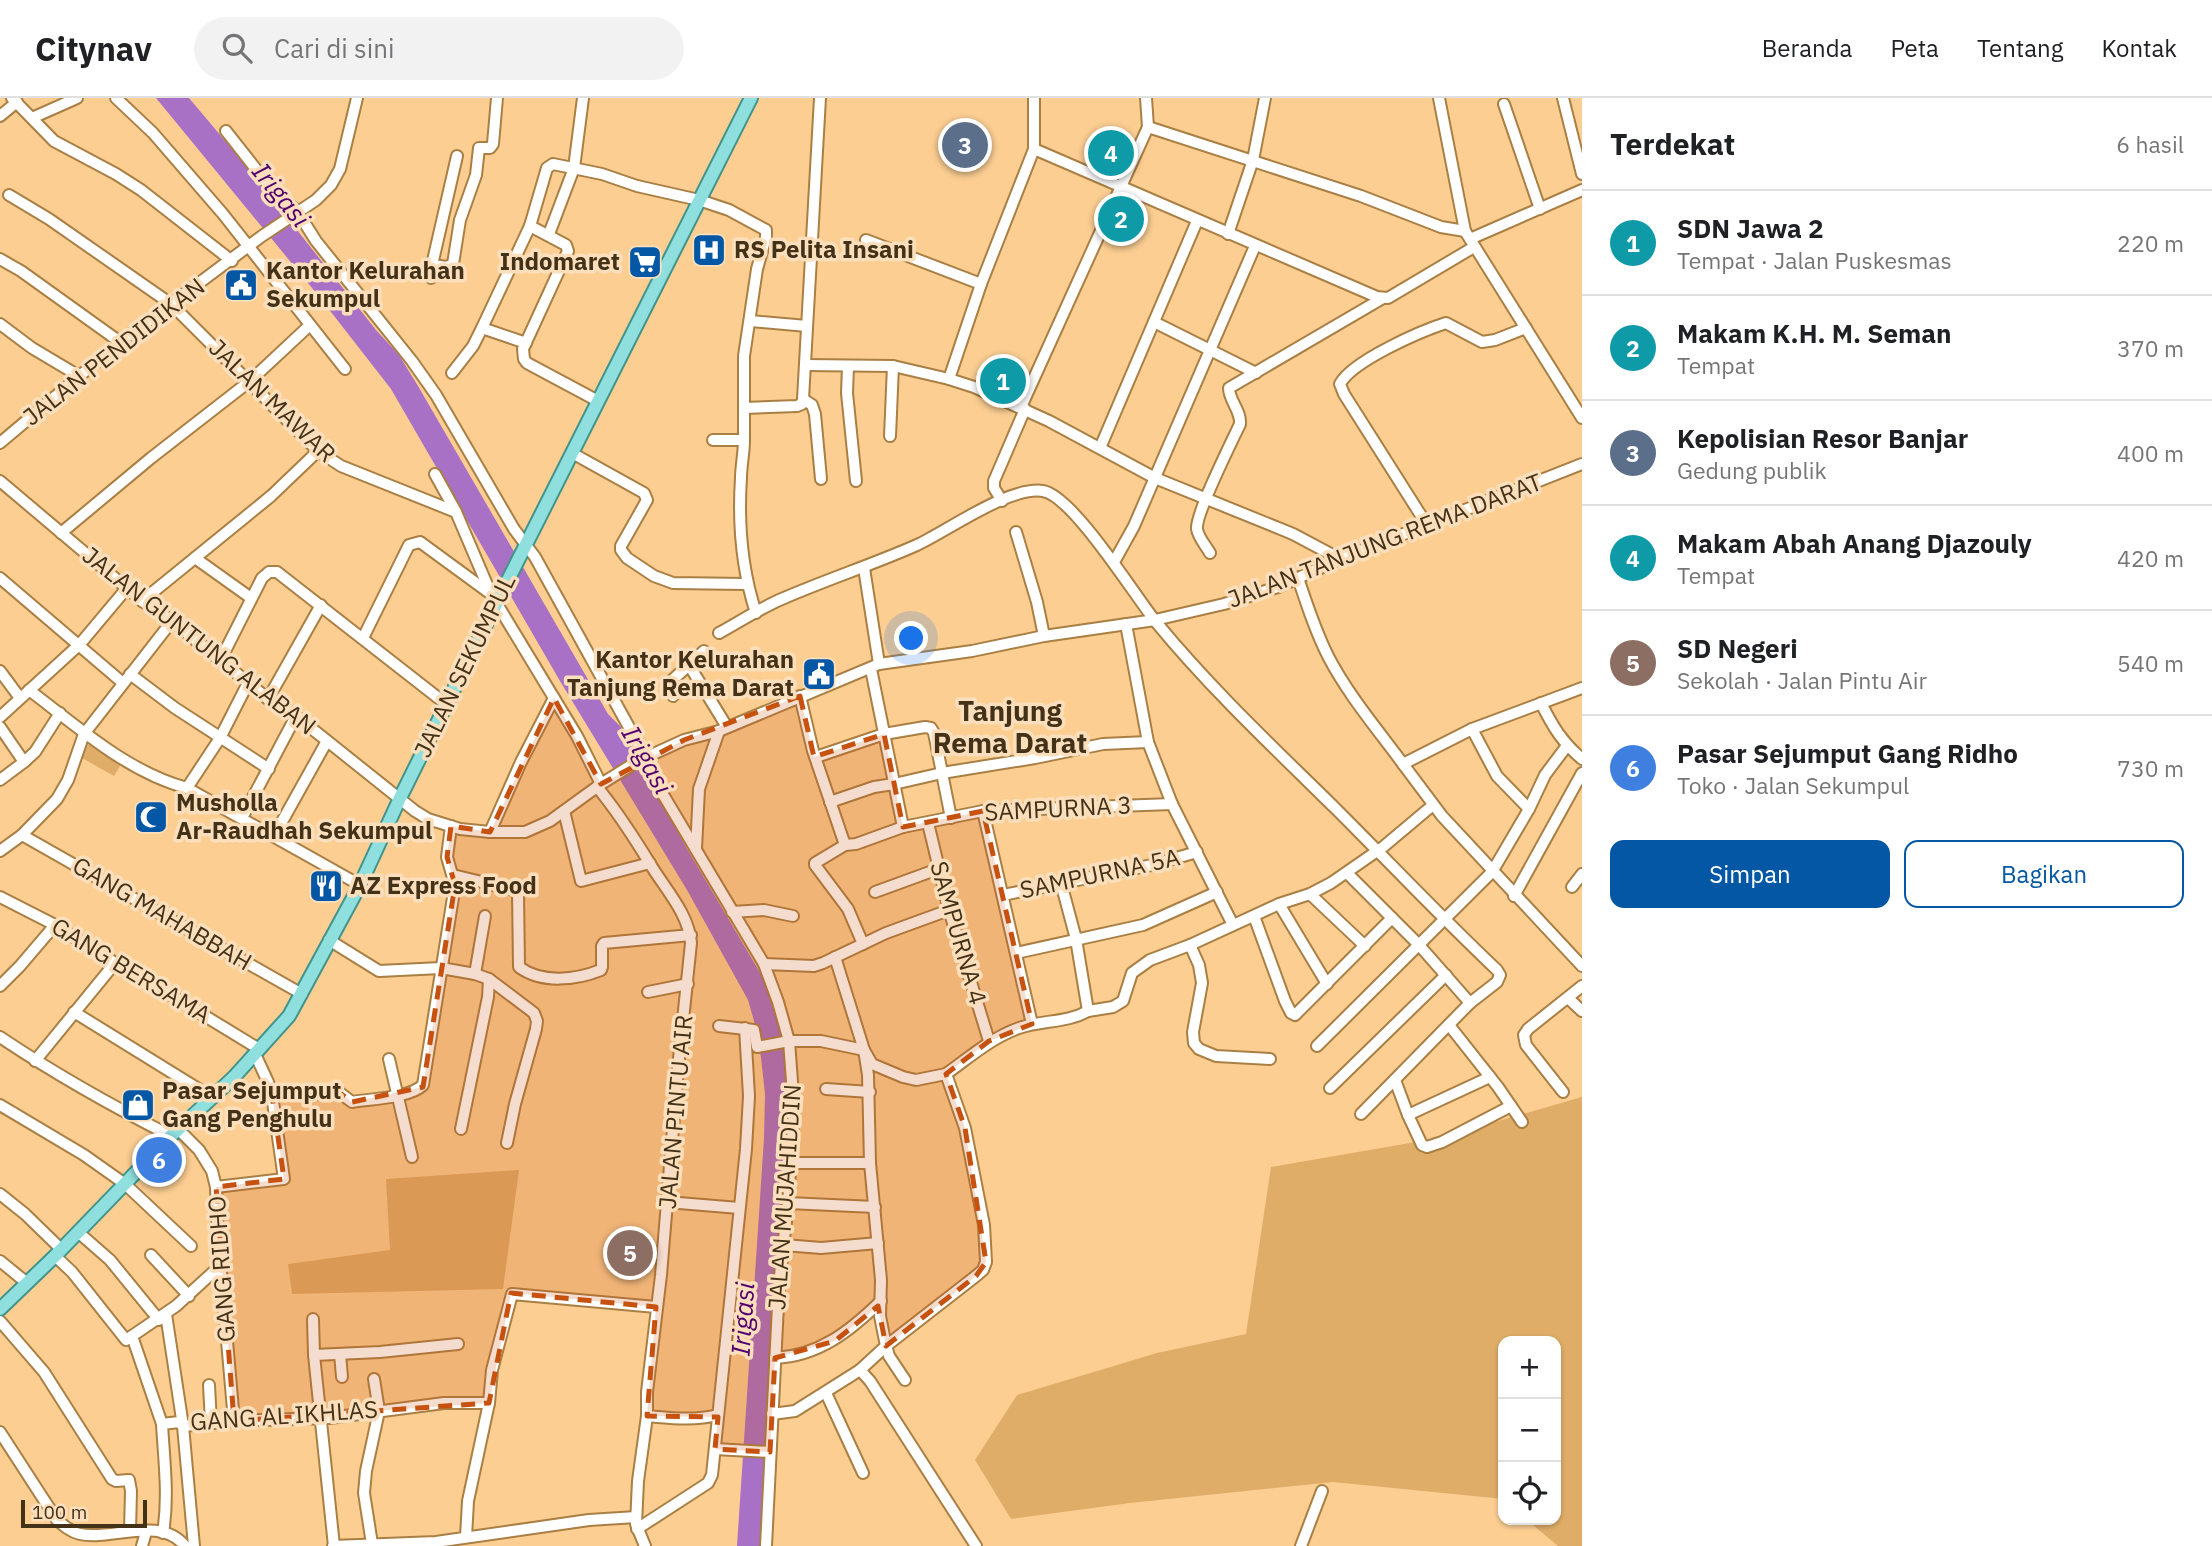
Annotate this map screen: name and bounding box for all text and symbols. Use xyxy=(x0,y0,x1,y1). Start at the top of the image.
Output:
search box xyxy=(194,17,684,80)
text: Citynav xyxy=(35,27,152,70)
icon: search xyxy=(218,29,256,67)
text: Cari di sini xyxy=(274,31,394,65)
text: Beranda xyxy=(1762,32,1852,64)
text: Peta xyxy=(1890,32,1939,64)
text: Tentang xyxy=(1977,32,2063,64)
text: Kontak xyxy=(2101,32,2177,64)
pin: 3 xyxy=(942,119,988,171)
text: Terdekat xyxy=(1610,124,1735,163)
pin: 4 xyxy=(1088,127,1134,179)
text: 6 hasil xyxy=(2116,129,2184,159)
water label: Irigasi xyxy=(245,155,318,234)
pin: 2 xyxy=(1098,193,1144,245)
text: SDN Jawa 2 xyxy=(1677,211,1824,245)
text: 1 xyxy=(1626,228,1640,258)
text: 220 m xyxy=(2117,228,2184,258)
hospital icon: RS Pelita Insani xyxy=(690,231,728,269)
place label: RS Pelita Insani xyxy=(734,233,914,265)
supermarket icon: Indomaret xyxy=(626,243,664,281)
place label: Indomaret xyxy=(500,245,620,277)
text: Tempat · Jalan Puskesmas xyxy=(1677,245,1952,275)
place label: Kantor Kelurahan Sekumpul xyxy=(266,254,465,314)
public building icon: Kantor Kelurahan Sekumpul xyxy=(222,266,260,304)
street label: JALAN PENDIDIKAN xyxy=(16,270,211,432)
text: Makam K.H. M. Seman xyxy=(1677,316,1952,350)
street label: JALAN MAWAR xyxy=(202,332,343,469)
text: 2 xyxy=(1626,333,1640,363)
text: 370 m xyxy=(2117,333,2184,363)
text: Tempat xyxy=(1677,350,1755,380)
pin: 1 xyxy=(980,355,1026,407)
text: Kepolisian Resor Banjar xyxy=(1677,421,1968,455)
text: 3 xyxy=(1626,438,1640,468)
text: 400 m xyxy=(2117,438,2184,468)
text: Gedung publik xyxy=(1677,455,1827,485)
street label: JALAN TANJUNG REMA DARAT xyxy=(1223,465,1547,615)
text: Makam Abah Anang Djazouly xyxy=(1677,526,2032,560)
street label: JALAN GUNTUNG ALABAN xyxy=(76,539,323,742)
text: 4 xyxy=(1626,543,1640,573)
text: 420 m xyxy=(2117,543,2184,573)
text: Tempat xyxy=(1677,560,1755,590)
street label: JALAN SEKUMPUL xyxy=(406,569,522,762)
your location xyxy=(894,621,928,655)
text: SD Negeri xyxy=(1677,631,1798,665)
place label: Kantor Kelurahan Tanjung Rema Darat xyxy=(567,643,794,703)
text: 5 xyxy=(1626,648,1640,678)
text: 540 m xyxy=(2117,648,2184,678)
public building icon: Kantor Kelurahan Tanjung Rema Darat xyxy=(800,655,838,693)
text: Sekolah · Jalan Pintu Air xyxy=(1677,665,1927,695)
district label: Tanjung Rema Darat xyxy=(933,692,1087,761)
water label: Irigasi xyxy=(615,719,681,800)
text: Pasar Sejumput Gang Ridho xyxy=(1677,736,2018,770)
text: 6 xyxy=(1626,753,1640,783)
text: 730 m xyxy=(2117,753,2184,783)
text: Toko · Jalan Sekumpul xyxy=(1677,770,1909,800)
place label: Musholla Ar-Raudhah Sekumpul xyxy=(176,786,432,846)
street label: SAMPURNA 3 xyxy=(984,788,1132,828)
mosque icon: Musholla Ar-Raudhah Sekumpul xyxy=(132,798,170,836)
street label: SAMPURNA 5A xyxy=(1017,840,1183,906)
button: Simpan xyxy=(1610,840,1890,908)
button: Bagikan xyxy=(1904,840,2184,908)
street label: GANG MAHABBAH xyxy=(67,849,258,978)
street label: SAMPURNA 4 xyxy=(923,857,995,1008)
restaurant icon: AZ Express Food xyxy=(307,867,345,905)
place label: AZ Express Food xyxy=(350,869,537,901)
street label: GANG BERSAMA xyxy=(46,910,217,1030)
street label: JALAN PINTU AIR xyxy=(651,1013,699,1210)
place label: Pasar Sejumput Gang Penghulu xyxy=(162,1074,341,1134)
street label: JALAN MUJAHIDDIN xyxy=(760,1083,808,1311)
shop icon: Pasar Sejumput Gang Penghulu xyxy=(119,1086,157,1124)
pin: 6 xyxy=(136,1134,182,1186)
street label: GANG RIDHO xyxy=(200,1195,242,1343)
pin: 5 xyxy=(607,1227,653,1279)
water label: Irigasi xyxy=(722,1281,762,1357)
map controls xyxy=(1498,1336,1561,1525)
button: + xyxy=(1498,1336,1561,1399)
street label: GANG AL IKHLAS xyxy=(189,1392,379,1438)
button: − xyxy=(1498,1399,1561,1462)
button: locate xyxy=(1498,1462,1561,1525)
scale bar xyxy=(21,1497,147,1529)
text: 100 m xyxy=(32,1500,87,1524)

